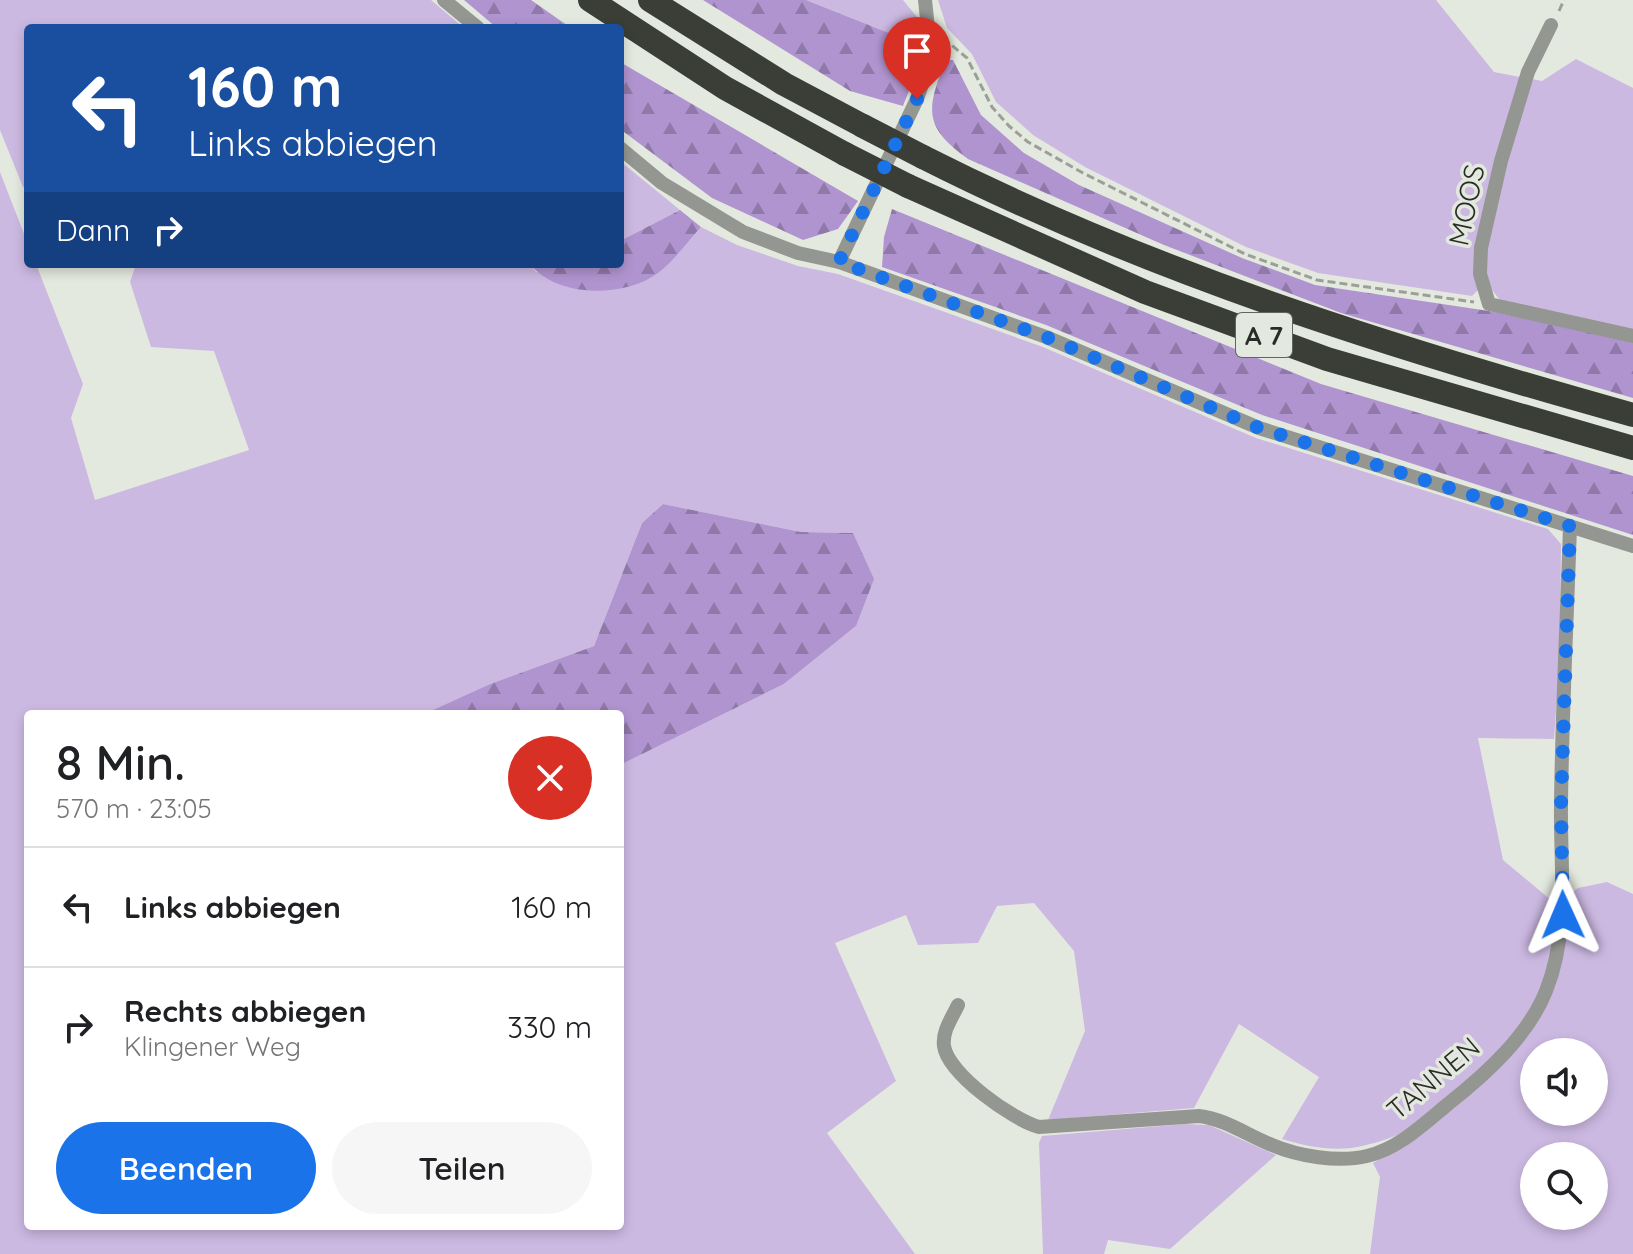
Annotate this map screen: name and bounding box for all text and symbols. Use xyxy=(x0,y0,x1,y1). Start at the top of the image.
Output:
pin xyxy=(883,17,951,99)
icon: arrive xyxy=(895,29,939,73)
text: 160 m xyxy=(188,51,342,121)
icon: left xyxy=(56,56,160,160)
text: Links abbiegen xyxy=(188,120,438,165)
street label: MOOS xyxy=(1440,161,1492,249)
icon: right xyxy=(146,208,190,252)
text: Dann xyxy=(56,211,130,249)
road number: A 7 xyxy=(1236,313,1292,357)
text: 8 Min. xyxy=(56,732,185,792)
button: close xyxy=(508,736,592,820)
text: 570 m · 23:05 xyxy=(56,792,212,825)
position arrow xyxy=(1521,873,1605,957)
icon: left xyxy=(56,885,100,929)
text: Links abbiegen xyxy=(124,888,341,926)
text: 160 m xyxy=(511,888,592,926)
text: Rechts abbiegen xyxy=(124,992,366,1030)
icon: right xyxy=(56,1005,100,1049)
text: 330 m xyxy=(507,1008,592,1046)
street label: TANNEN xyxy=(1379,1029,1487,1127)
text: Klingener Weg xyxy=(124,1030,301,1063)
map controls xyxy=(1520,1038,1608,1230)
button: sound xyxy=(1520,1038,1608,1126)
button: Beenden xyxy=(56,1122,316,1214)
button: Teilen xyxy=(332,1122,592,1214)
button: search xyxy=(1520,1142,1608,1230)

